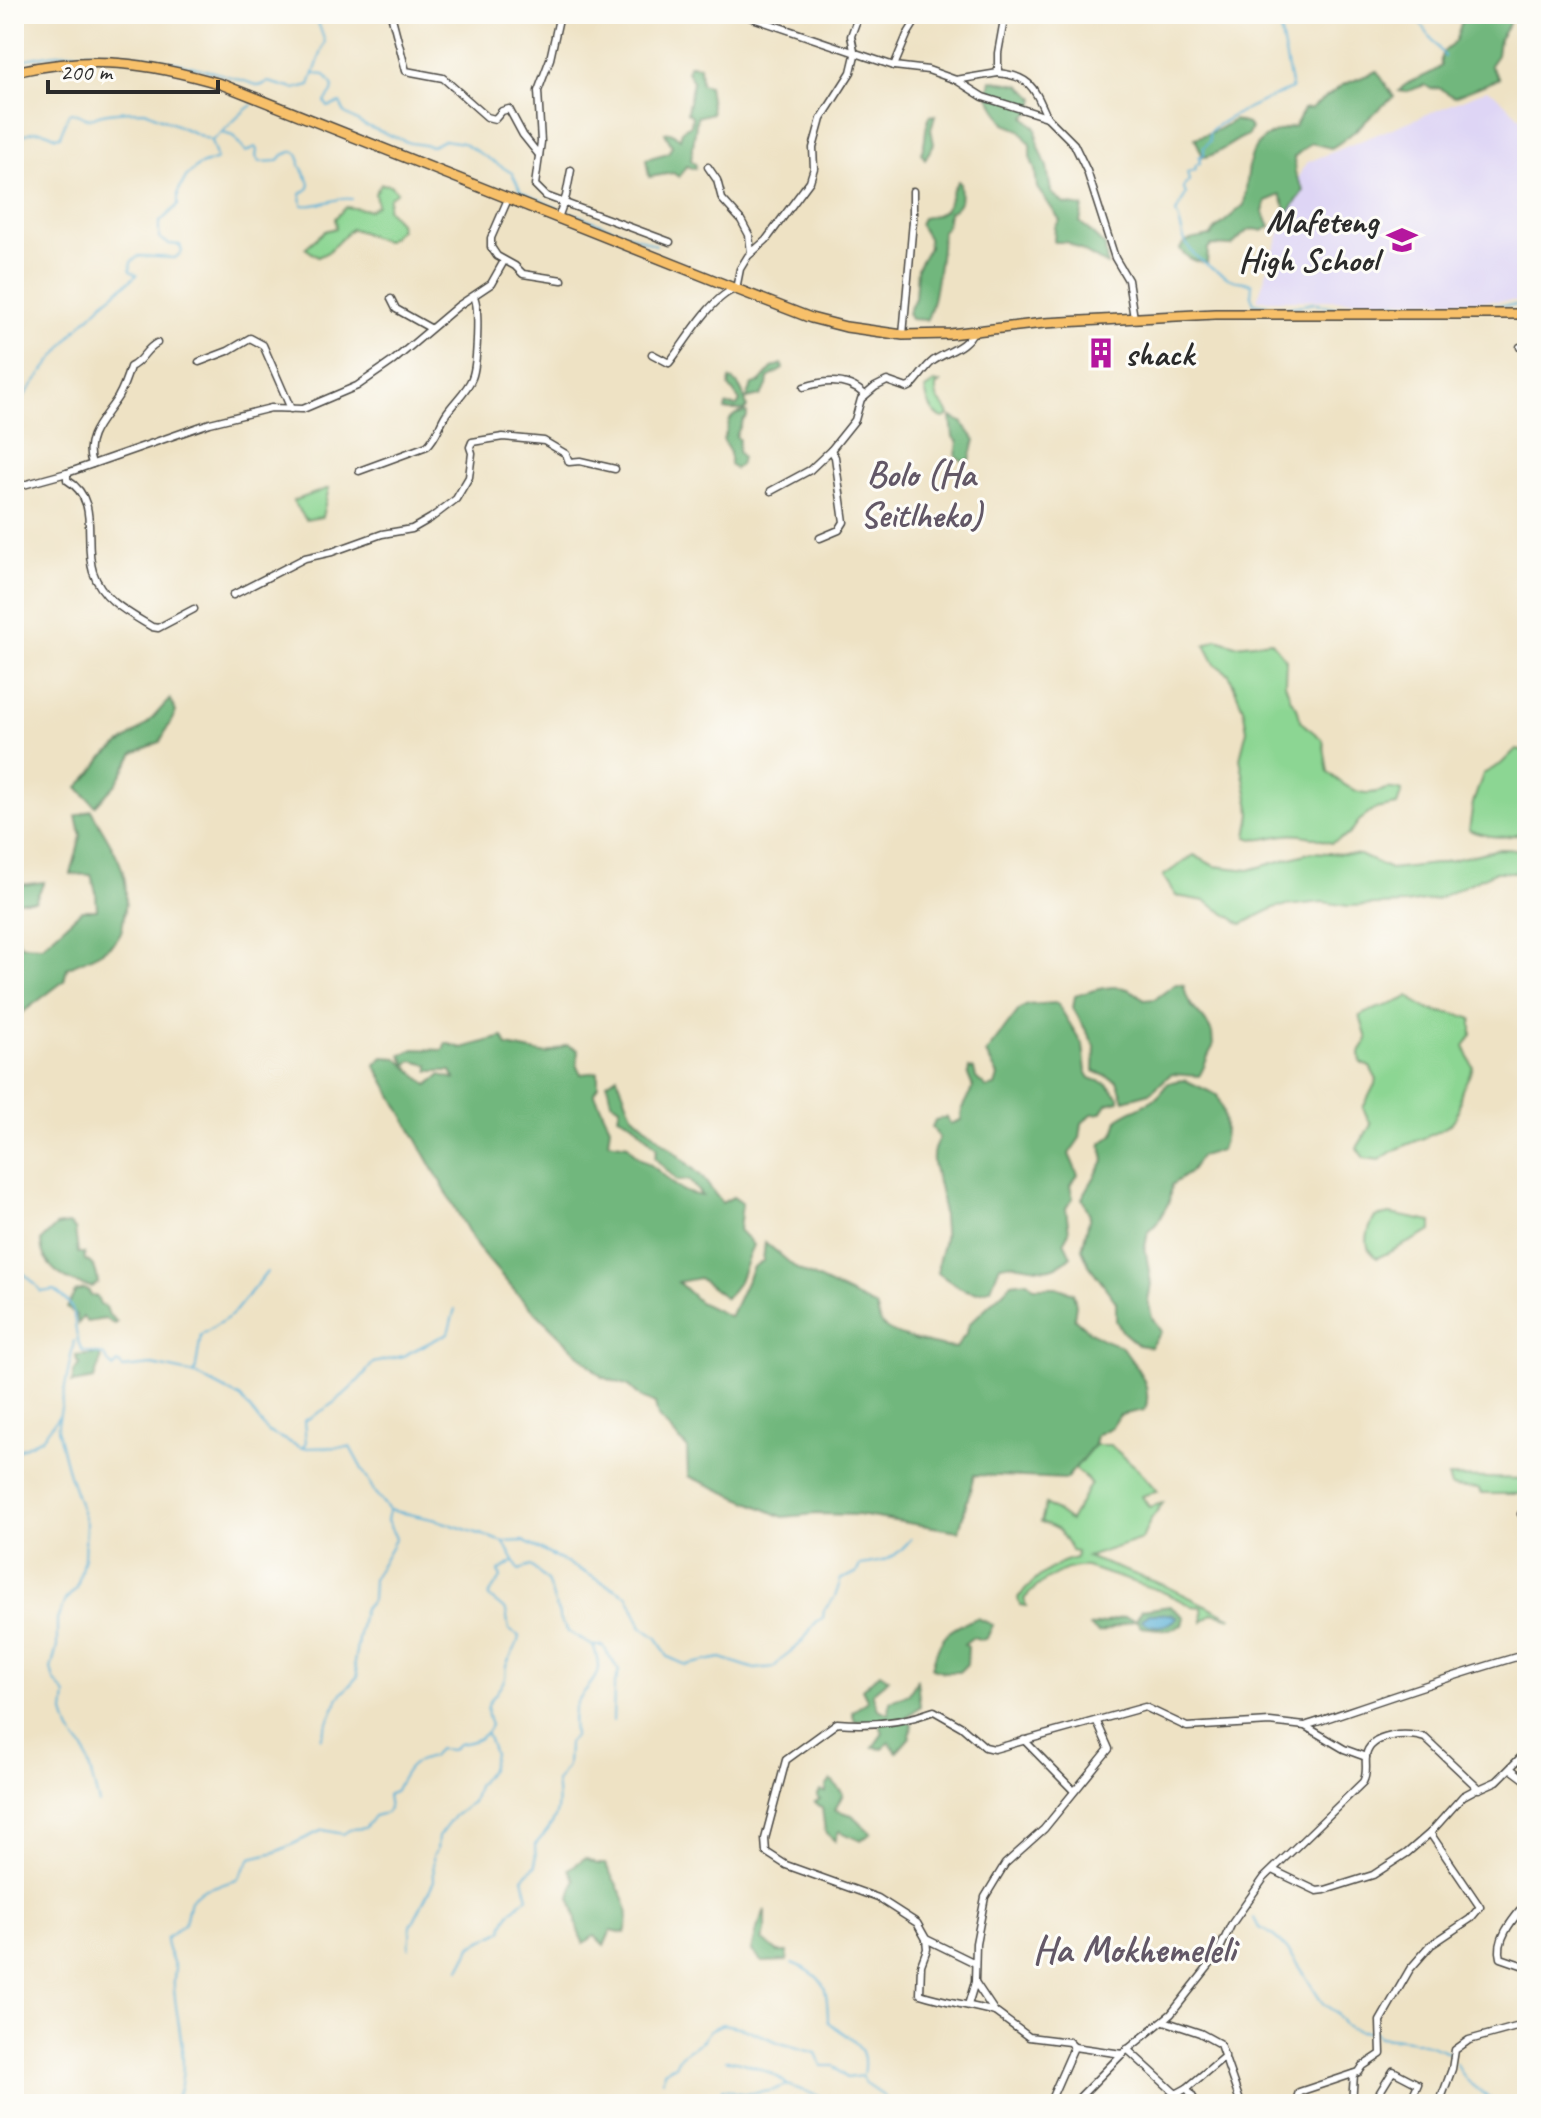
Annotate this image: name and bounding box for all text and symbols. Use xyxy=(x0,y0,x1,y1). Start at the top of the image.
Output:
scale bar xyxy=(48,44,218,94)
text: 200 m xyxy=(60,57,114,87)
place label: Mafeteng High School xyxy=(1239,199,1384,281)
school or university icon: Mafeteng High School xyxy=(1385,223,1419,257)
place label: shack xyxy=(1125,332,1197,375)
building icon: shack xyxy=(1084,336,1118,370)
district label: Bolo (Ha Seitlheko) xyxy=(860,451,984,538)
district label: Ha Mokhemeleli xyxy=(1033,1926,1240,1973)

